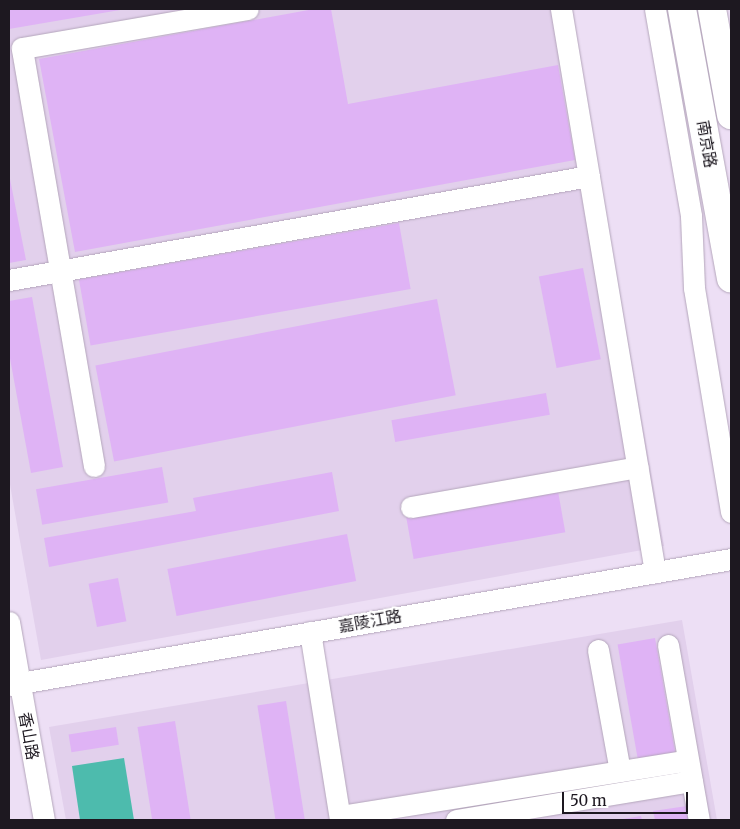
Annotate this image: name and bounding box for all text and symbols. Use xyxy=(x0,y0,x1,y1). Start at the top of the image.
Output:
street label: 南京路 xyxy=(693,119,721,169)
street label: 嘉陵江路 xyxy=(337,606,403,636)
street label: 香山路 xyxy=(15,711,43,761)
scale bar xyxy=(565,782,691,814)
text: 50 m xyxy=(570,791,607,810)

